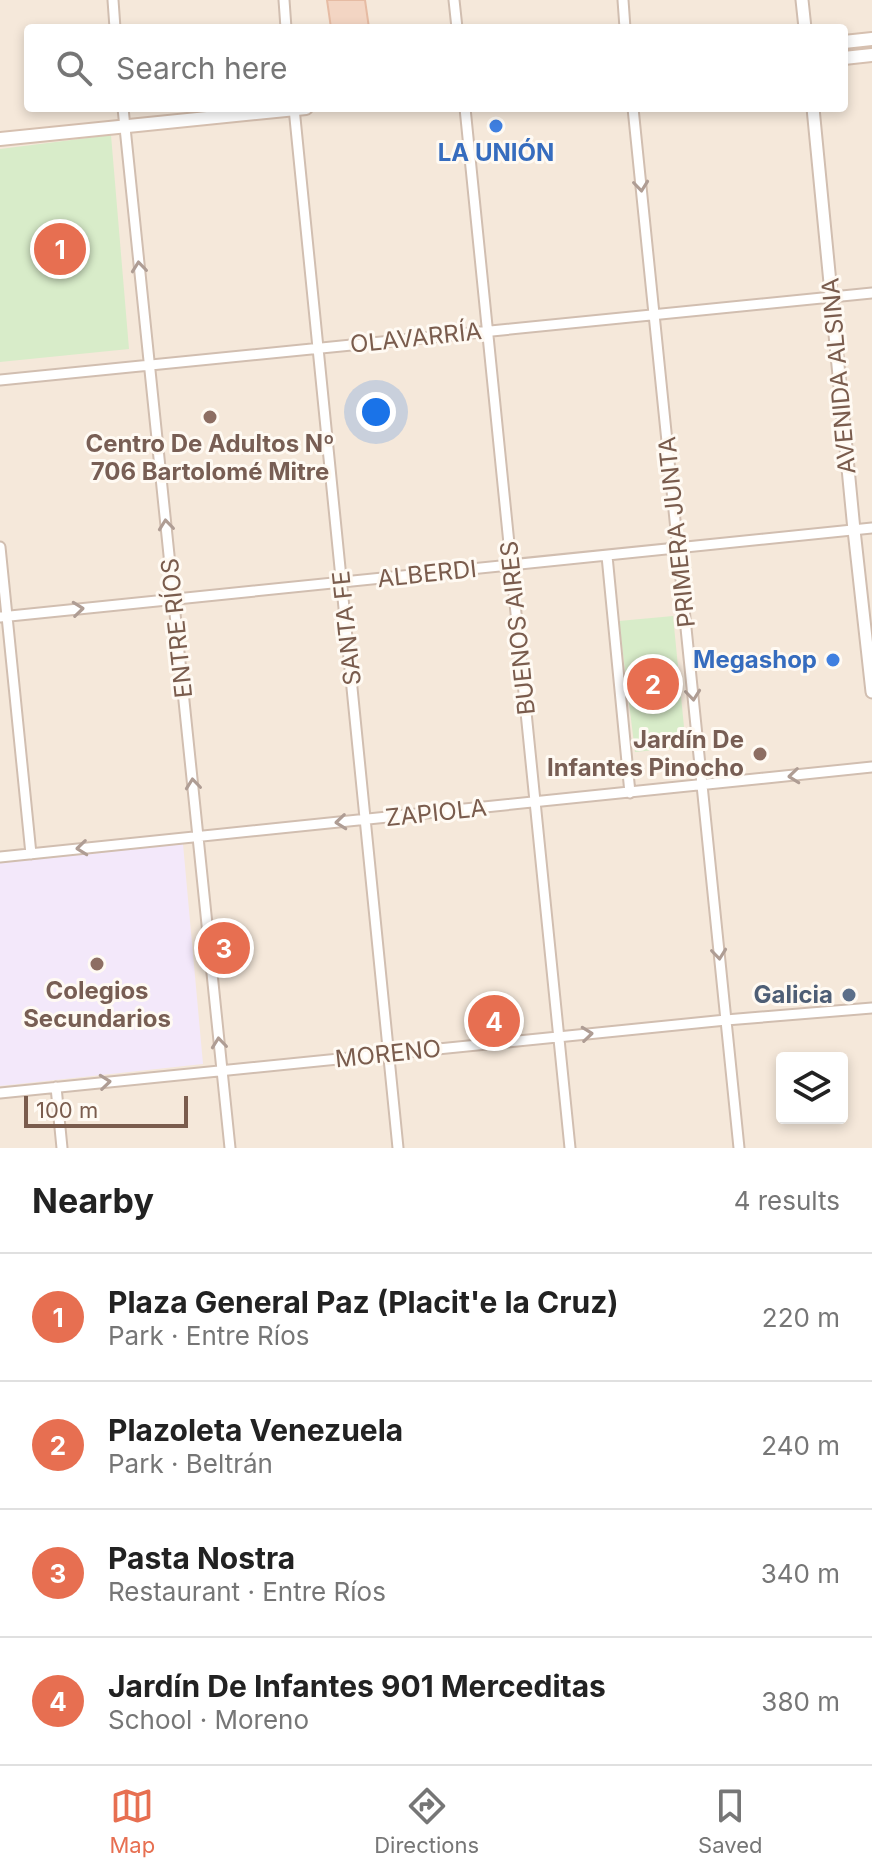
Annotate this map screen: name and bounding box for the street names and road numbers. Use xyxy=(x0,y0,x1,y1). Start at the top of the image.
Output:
street label: AVENIDA ALSINA xyxy=(815,277,862,475)
street label: OLAVARRÍA xyxy=(349,315,483,359)
street label: PRIMERA JUNTA xyxy=(652,435,701,629)
street label: BUENOS AIRES xyxy=(494,540,541,717)
street label: ALBERDI xyxy=(376,554,478,593)
street label: ENTRE RÍOS xyxy=(154,557,198,699)
street label: SANTA FE xyxy=(326,569,367,687)
street label: ZAPIOLA xyxy=(384,793,488,832)
street label: MORENO xyxy=(334,1034,442,1073)

